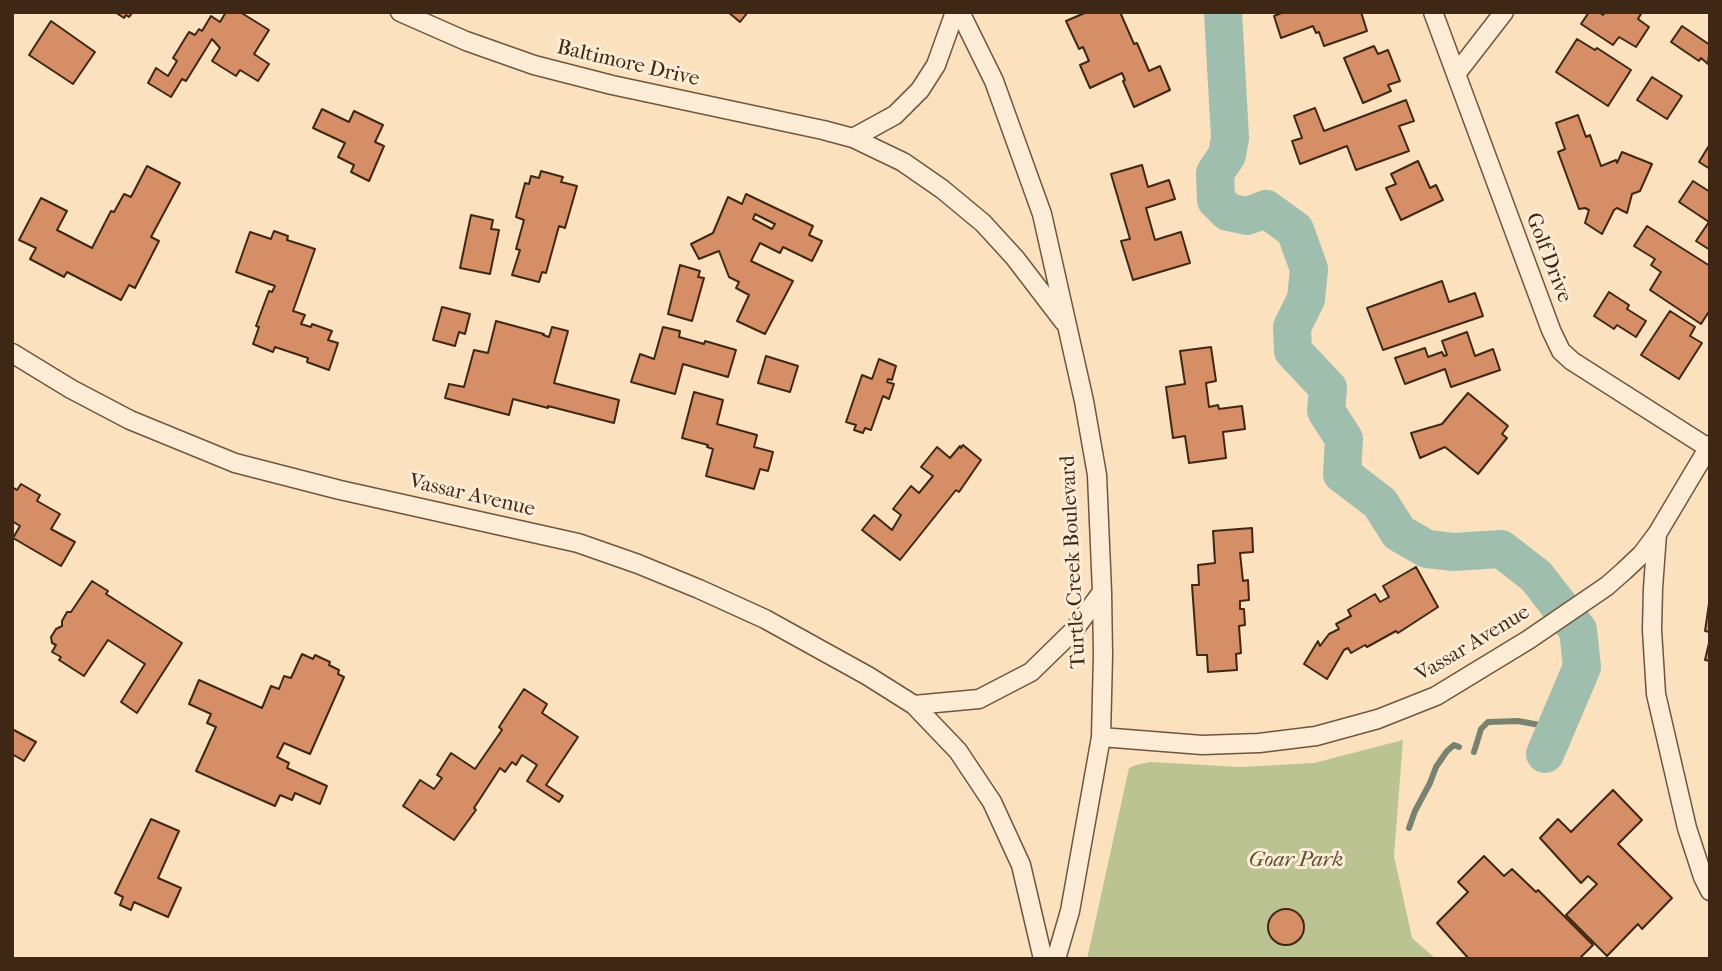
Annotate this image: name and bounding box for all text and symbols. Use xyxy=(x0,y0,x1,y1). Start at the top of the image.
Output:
street label: Baltimore Drive xyxy=(554,35,702,93)
street label: Golf Drive xyxy=(1519,210,1577,306)
street label: Turtle Creek Boulevard xyxy=(1056,455,1092,669)
street label: Vassar Avenue xyxy=(407,469,537,523)
street label: Vassar Avenue xyxy=(1411,600,1535,688)
park label: Goar Park xyxy=(1249,848,1343,874)

